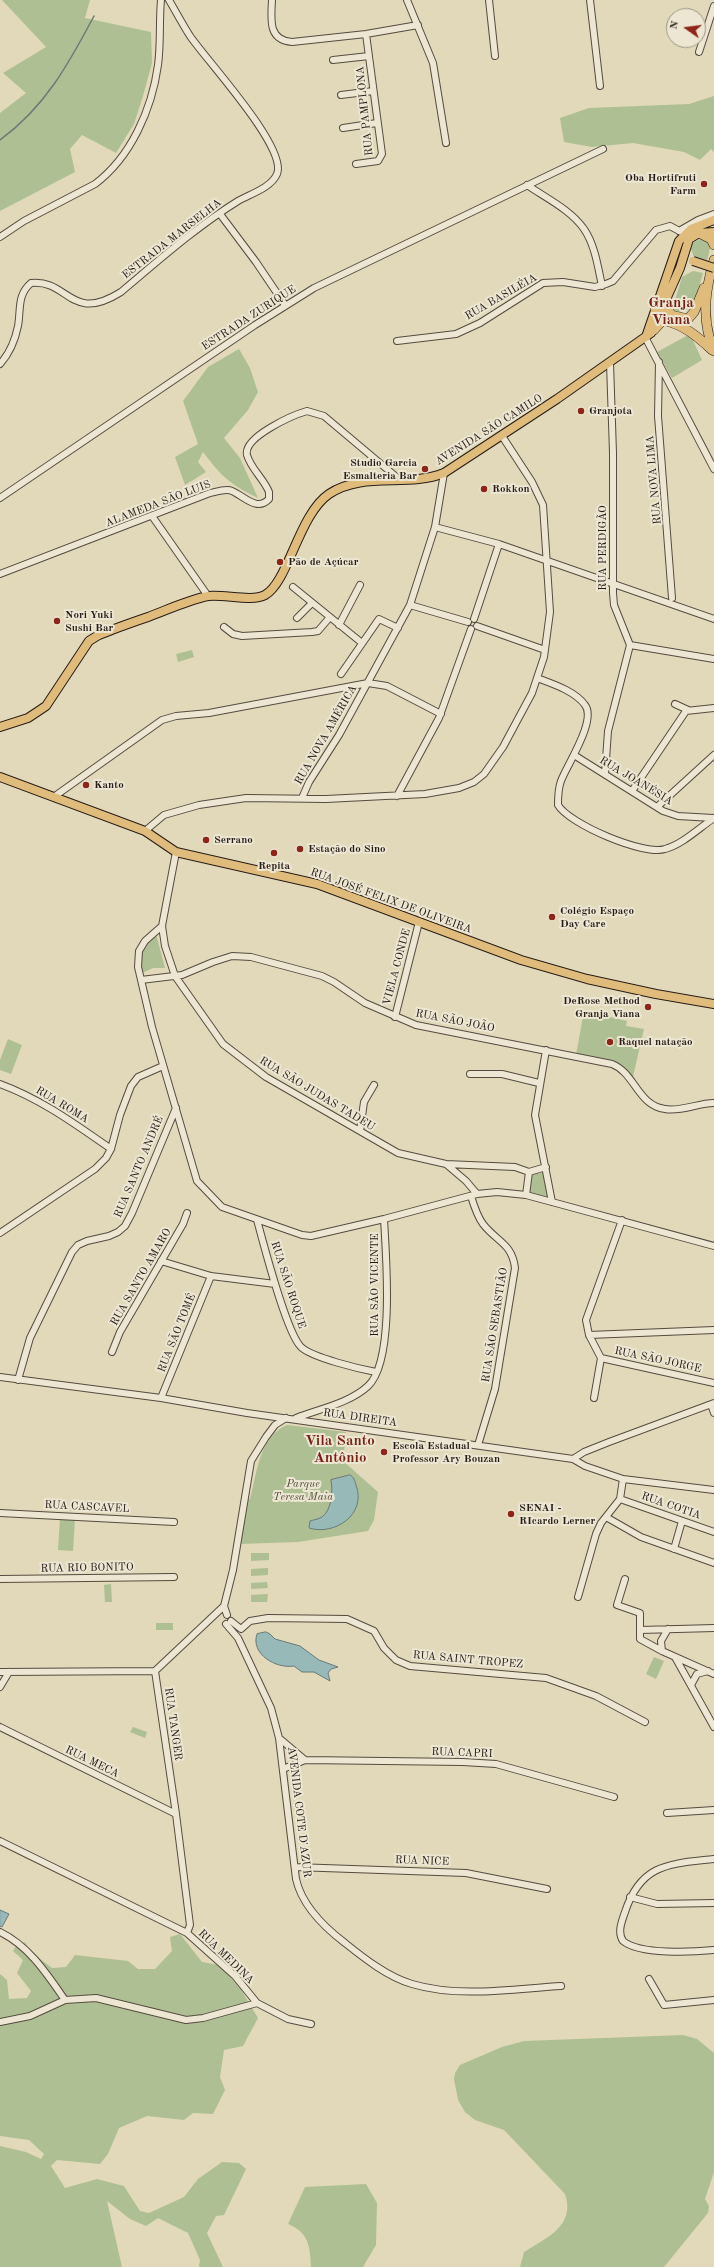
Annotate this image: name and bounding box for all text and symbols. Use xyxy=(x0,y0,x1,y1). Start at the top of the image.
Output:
north arrow xyxy=(666,8,706,48)
text: N xyxy=(668,20,681,31)
street label: RUA PAMPLONA xyxy=(354,66,376,156)
place label: Oba Hortifruti Farm xyxy=(625,171,696,197)
marker: Oba Hortifruti Farm xyxy=(699,179,709,189)
street label: ESTRADA MARSELHA xyxy=(120,196,224,282)
street label: RUA BASILÉIA xyxy=(463,271,539,323)
street label: ESTRADA ZURIQUE xyxy=(199,283,299,353)
district label: Granja Viana xyxy=(648,294,694,329)
street label: AVENIDA SÃO CAMILO xyxy=(433,392,545,468)
place label: Granjota xyxy=(589,404,632,418)
marker: Granjota xyxy=(576,406,586,416)
street label: RUA NOVA LIMA xyxy=(644,435,664,525)
place label: Studio Garcia Esmalteria Bar xyxy=(343,456,417,482)
marker: Studio Garcia Esmalteria Bar xyxy=(420,464,430,474)
street label: ALAMEDA SÃO LUIS xyxy=(103,478,213,530)
place label: Rokkon xyxy=(492,482,530,496)
marker: Rokkon xyxy=(479,484,489,494)
street label: RUA PERDIGÃO xyxy=(596,505,610,591)
place label: Pão de Açúcar xyxy=(288,555,358,569)
marker: Pão de Açúcar xyxy=(275,557,285,567)
place label: Nori Yuki Sushi Bar xyxy=(65,608,113,634)
marker: Nori Yuki Sushi Bar xyxy=(52,616,62,626)
street label: RUA NOVA AMÉRICA xyxy=(292,683,360,787)
street label: RUA JOANÉSIA xyxy=(597,754,675,808)
place label: Kanto xyxy=(94,778,124,792)
marker: Kanto xyxy=(81,780,91,790)
place label: Serrano xyxy=(214,833,253,847)
marker: Serrano xyxy=(201,835,211,845)
place label: Estação do Sino xyxy=(308,842,386,856)
marker: Estação do Sino xyxy=(295,844,305,854)
marker: Repita xyxy=(269,848,279,858)
place label: Repita xyxy=(258,859,290,873)
street label: RUA JOSÉ FELIX DE OLIVEIRA xyxy=(308,866,474,936)
place label: Colégio Espaço Day Care xyxy=(560,904,634,930)
marker: Colégio Espaço Day Care xyxy=(547,912,557,922)
street label: VIELA CONDE xyxy=(380,927,414,1007)
place label: DeRose Method Granja Viana xyxy=(563,994,640,1020)
marker: DeRose Method Granja Viana xyxy=(643,1002,653,1012)
street label: RUA SÃO JOÃO xyxy=(414,1007,496,1035)
place label: Raquel natação xyxy=(618,1035,693,1049)
marker: Raquel natação xyxy=(605,1037,615,1047)
street label: RUA SÃO JUDAS TADEU xyxy=(257,1054,377,1134)
street label: RUA ROMA xyxy=(33,1084,91,1126)
street label: RUA SANTO ANDRÉ xyxy=(112,1114,166,1220)
street label: RUA SANTO AMARO xyxy=(108,1226,174,1328)
street label: RUA SÃO VICENTE xyxy=(368,1233,382,1337)
street label: RUA SÃO ROQUE xyxy=(268,1240,308,1330)
street label: RUA SÃO SEBASTIÃO xyxy=(479,1267,511,1383)
street label: RUA SÃO TOMÉ xyxy=(155,1292,199,1374)
street label: RUA SÃO JORGE xyxy=(613,1344,703,1376)
street label: RUA DIREITA xyxy=(322,1406,398,1430)
district label: Vila Santo Antônio xyxy=(305,1432,375,1467)
place label: Escola Estadual Professor Ary Bouzan xyxy=(392,1439,500,1465)
marker: Escola Estadual Professor Ary Bouzan xyxy=(379,1447,389,1457)
park label: Parque Teresa Maia xyxy=(273,1477,333,1503)
street label: RUA COTIA xyxy=(639,1490,703,1522)
street label: RUA CASCAVEL xyxy=(44,1498,130,1516)
place label: SENAI - RIcardo Lerner xyxy=(519,1501,595,1527)
marker: SENAI - RIcardo Lerner xyxy=(506,1509,516,1519)
street label: RUA RIO BONITO xyxy=(40,1561,134,1575)
street label: RUA SAINT TROPEZ xyxy=(412,1649,524,1671)
street label: RUA TANGER xyxy=(161,1687,185,1761)
street label: RUA MECA xyxy=(63,1743,121,1781)
street label: RUA CAPRI xyxy=(431,1745,493,1761)
street label: AVENIDA COTE D'AZUR xyxy=(284,1746,314,1878)
street label: RUA NICE xyxy=(395,1853,449,1869)
street label: RUA MEDINA xyxy=(195,1927,257,1987)

